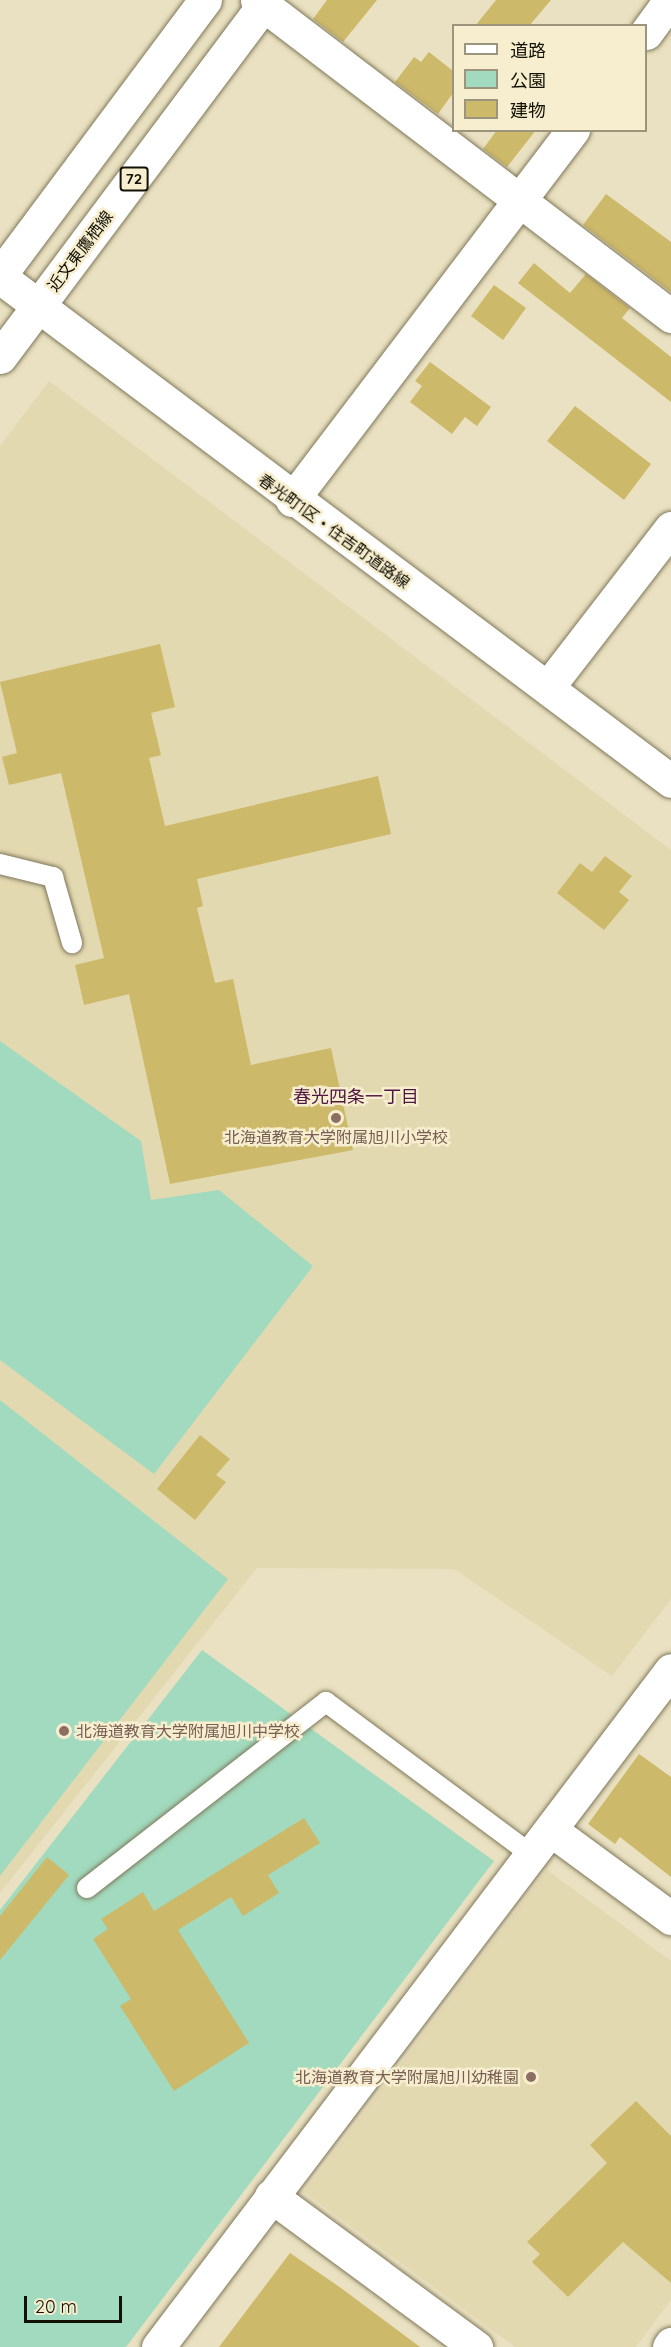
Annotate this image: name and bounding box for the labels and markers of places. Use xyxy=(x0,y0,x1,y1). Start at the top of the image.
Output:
marker: 北海道教育大学附属旭川小学校 xyxy=(329,1111,343,1125)
place label: 北海道教育大学附属旭川小学校 xyxy=(224,1127,448,1147)
place label: 北海道教育大学附属旭川中学校 xyxy=(76,1721,300,1741)
marker: 北海道教育大学附属旭川中学校 xyxy=(57,1724,71,1738)
place label: 北海道教育大学附属旭川幼稚園 xyxy=(295,2067,519,2087)
marker: 北海道教育大学附属旭川幼稚園 xyxy=(524,2070,538,2084)

